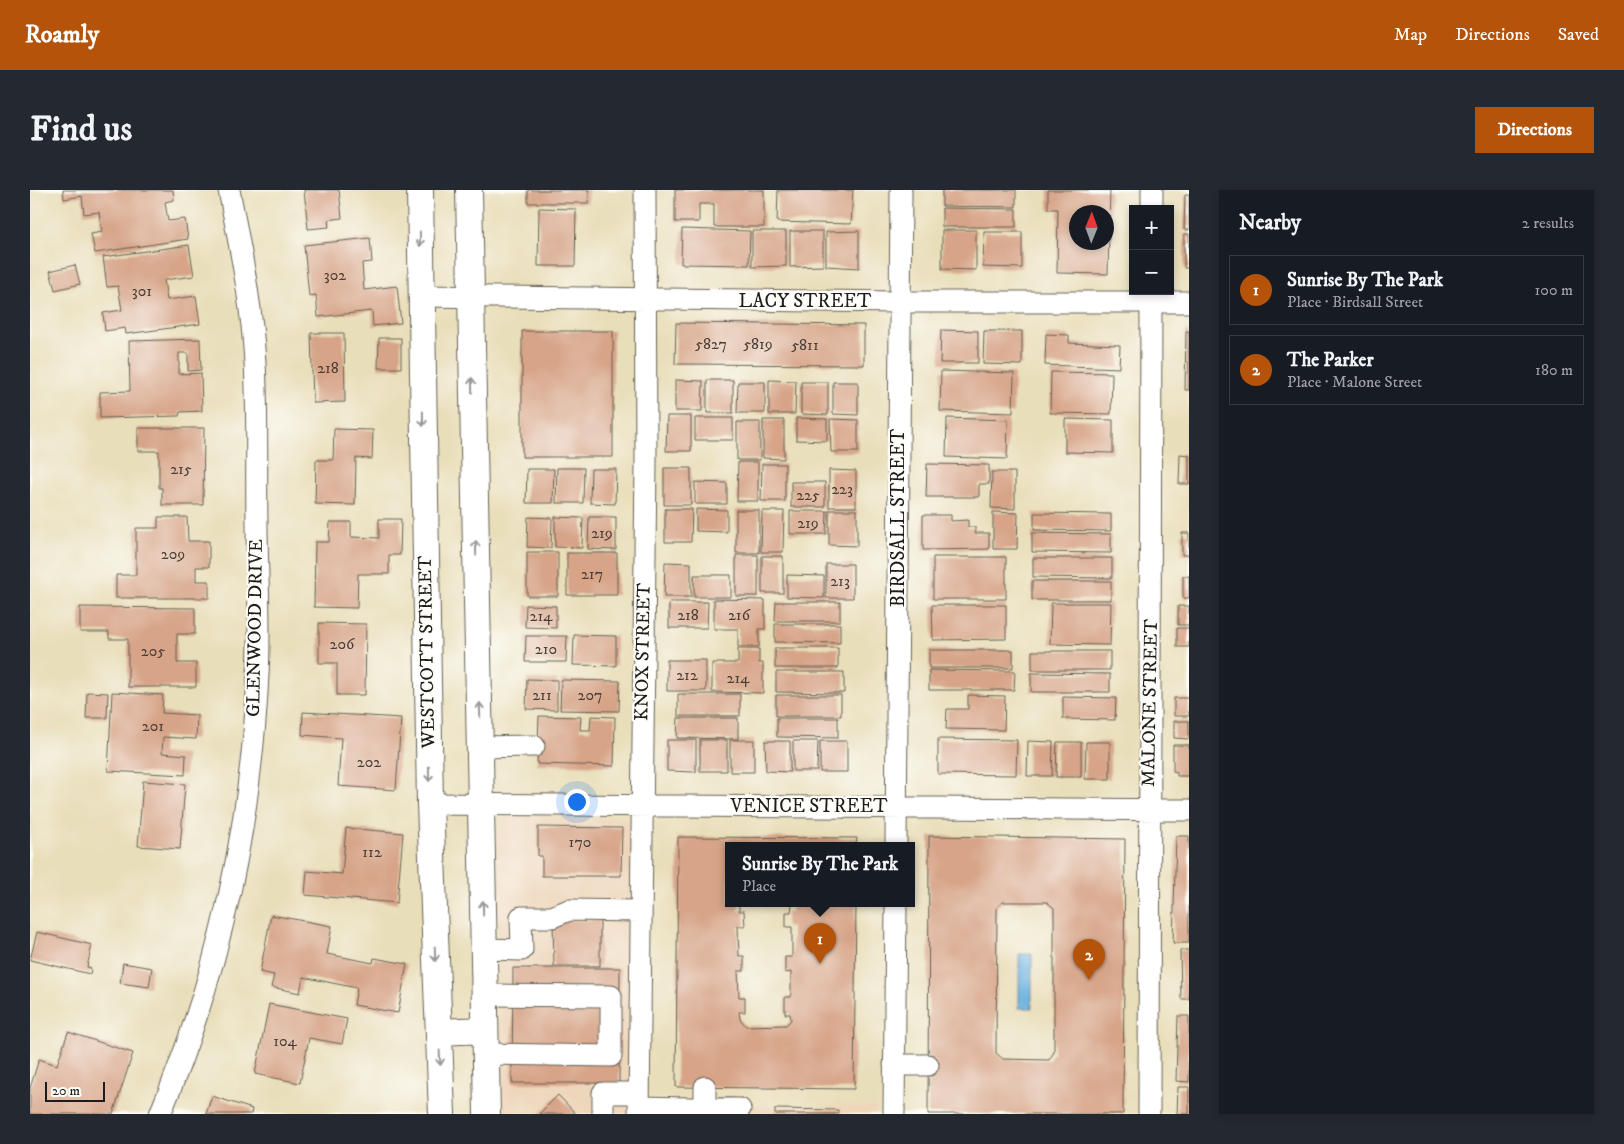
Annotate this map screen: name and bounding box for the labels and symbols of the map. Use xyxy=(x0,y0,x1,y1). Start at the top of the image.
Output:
north arrow xyxy=(1069,205,1114,250)
one-way arrow xyxy=(415,230,425,246)
house number: 302 xyxy=(324,265,346,285)
house number: 301 xyxy=(132,281,152,301)
street label: LACY STREET xyxy=(739,290,872,313)
house number: 5827 xyxy=(695,334,727,354)
house number: 5819 xyxy=(743,334,773,354)
house number: 5811 xyxy=(791,335,819,355)
house number: 218 xyxy=(317,358,339,378)
one-way arrow xyxy=(468,378,477,394)
one-way arrow xyxy=(418,410,428,426)
street label: BIRDSALL STREET xyxy=(887,428,910,607)
house number: 215 xyxy=(170,459,192,479)
house number: 223 xyxy=(831,479,853,499)
house number: 225 xyxy=(796,485,820,505)
house number: 219 xyxy=(797,513,819,533)
house number: 219 xyxy=(591,523,613,543)
street label: GLENWOOD DRIVE xyxy=(242,539,268,717)
one-way arrow xyxy=(471,540,481,556)
house number: 209 xyxy=(161,544,185,564)
street label: WESTCOTT STREET xyxy=(414,555,440,750)
house number: 217 xyxy=(581,564,603,584)
house number: 213 xyxy=(830,571,850,591)
street label: KNOX STREET xyxy=(630,582,656,721)
house number: 218 xyxy=(677,605,699,625)
house number: 216 xyxy=(728,605,751,625)
house number: 214 xyxy=(530,606,553,626)
street label: MALONE STREET xyxy=(1137,618,1163,787)
house number: 206 xyxy=(330,634,355,654)
house number: 210 xyxy=(535,639,557,659)
house number: 205 xyxy=(141,641,165,661)
house number: 212 xyxy=(676,665,698,685)
house number: 214 xyxy=(727,668,750,688)
house number: 211 xyxy=(532,685,552,705)
house number: 207 xyxy=(578,685,602,705)
one-way arrow xyxy=(475,703,484,719)
house number: 201 xyxy=(142,716,164,736)
house number: 202 xyxy=(357,752,381,772)
one-way arrow xyxy=(424,765,434,781)
your location xyxy=(564,789,590,815)
street label: VENICE STREET xyxy=(729,795,888,818)
house number: 170 xyxy=(569,832,591,852)
house number: 112 xyxy=(362,842,382,862)
one-way arrow xyxy=(478,900,488,916)
pin: 1 xyxy=(804,923,836,964)
pin: 2 xyxy=(1073,939,1105,980)
one-way arrow xyxy=(431,945,440,961)
house number: 104 xyxy=(273,1031,298,1051)
one-way arrow xyxy=(435,1049,444,1065)
scale bar xyxy=(45,1079,105,1102)

